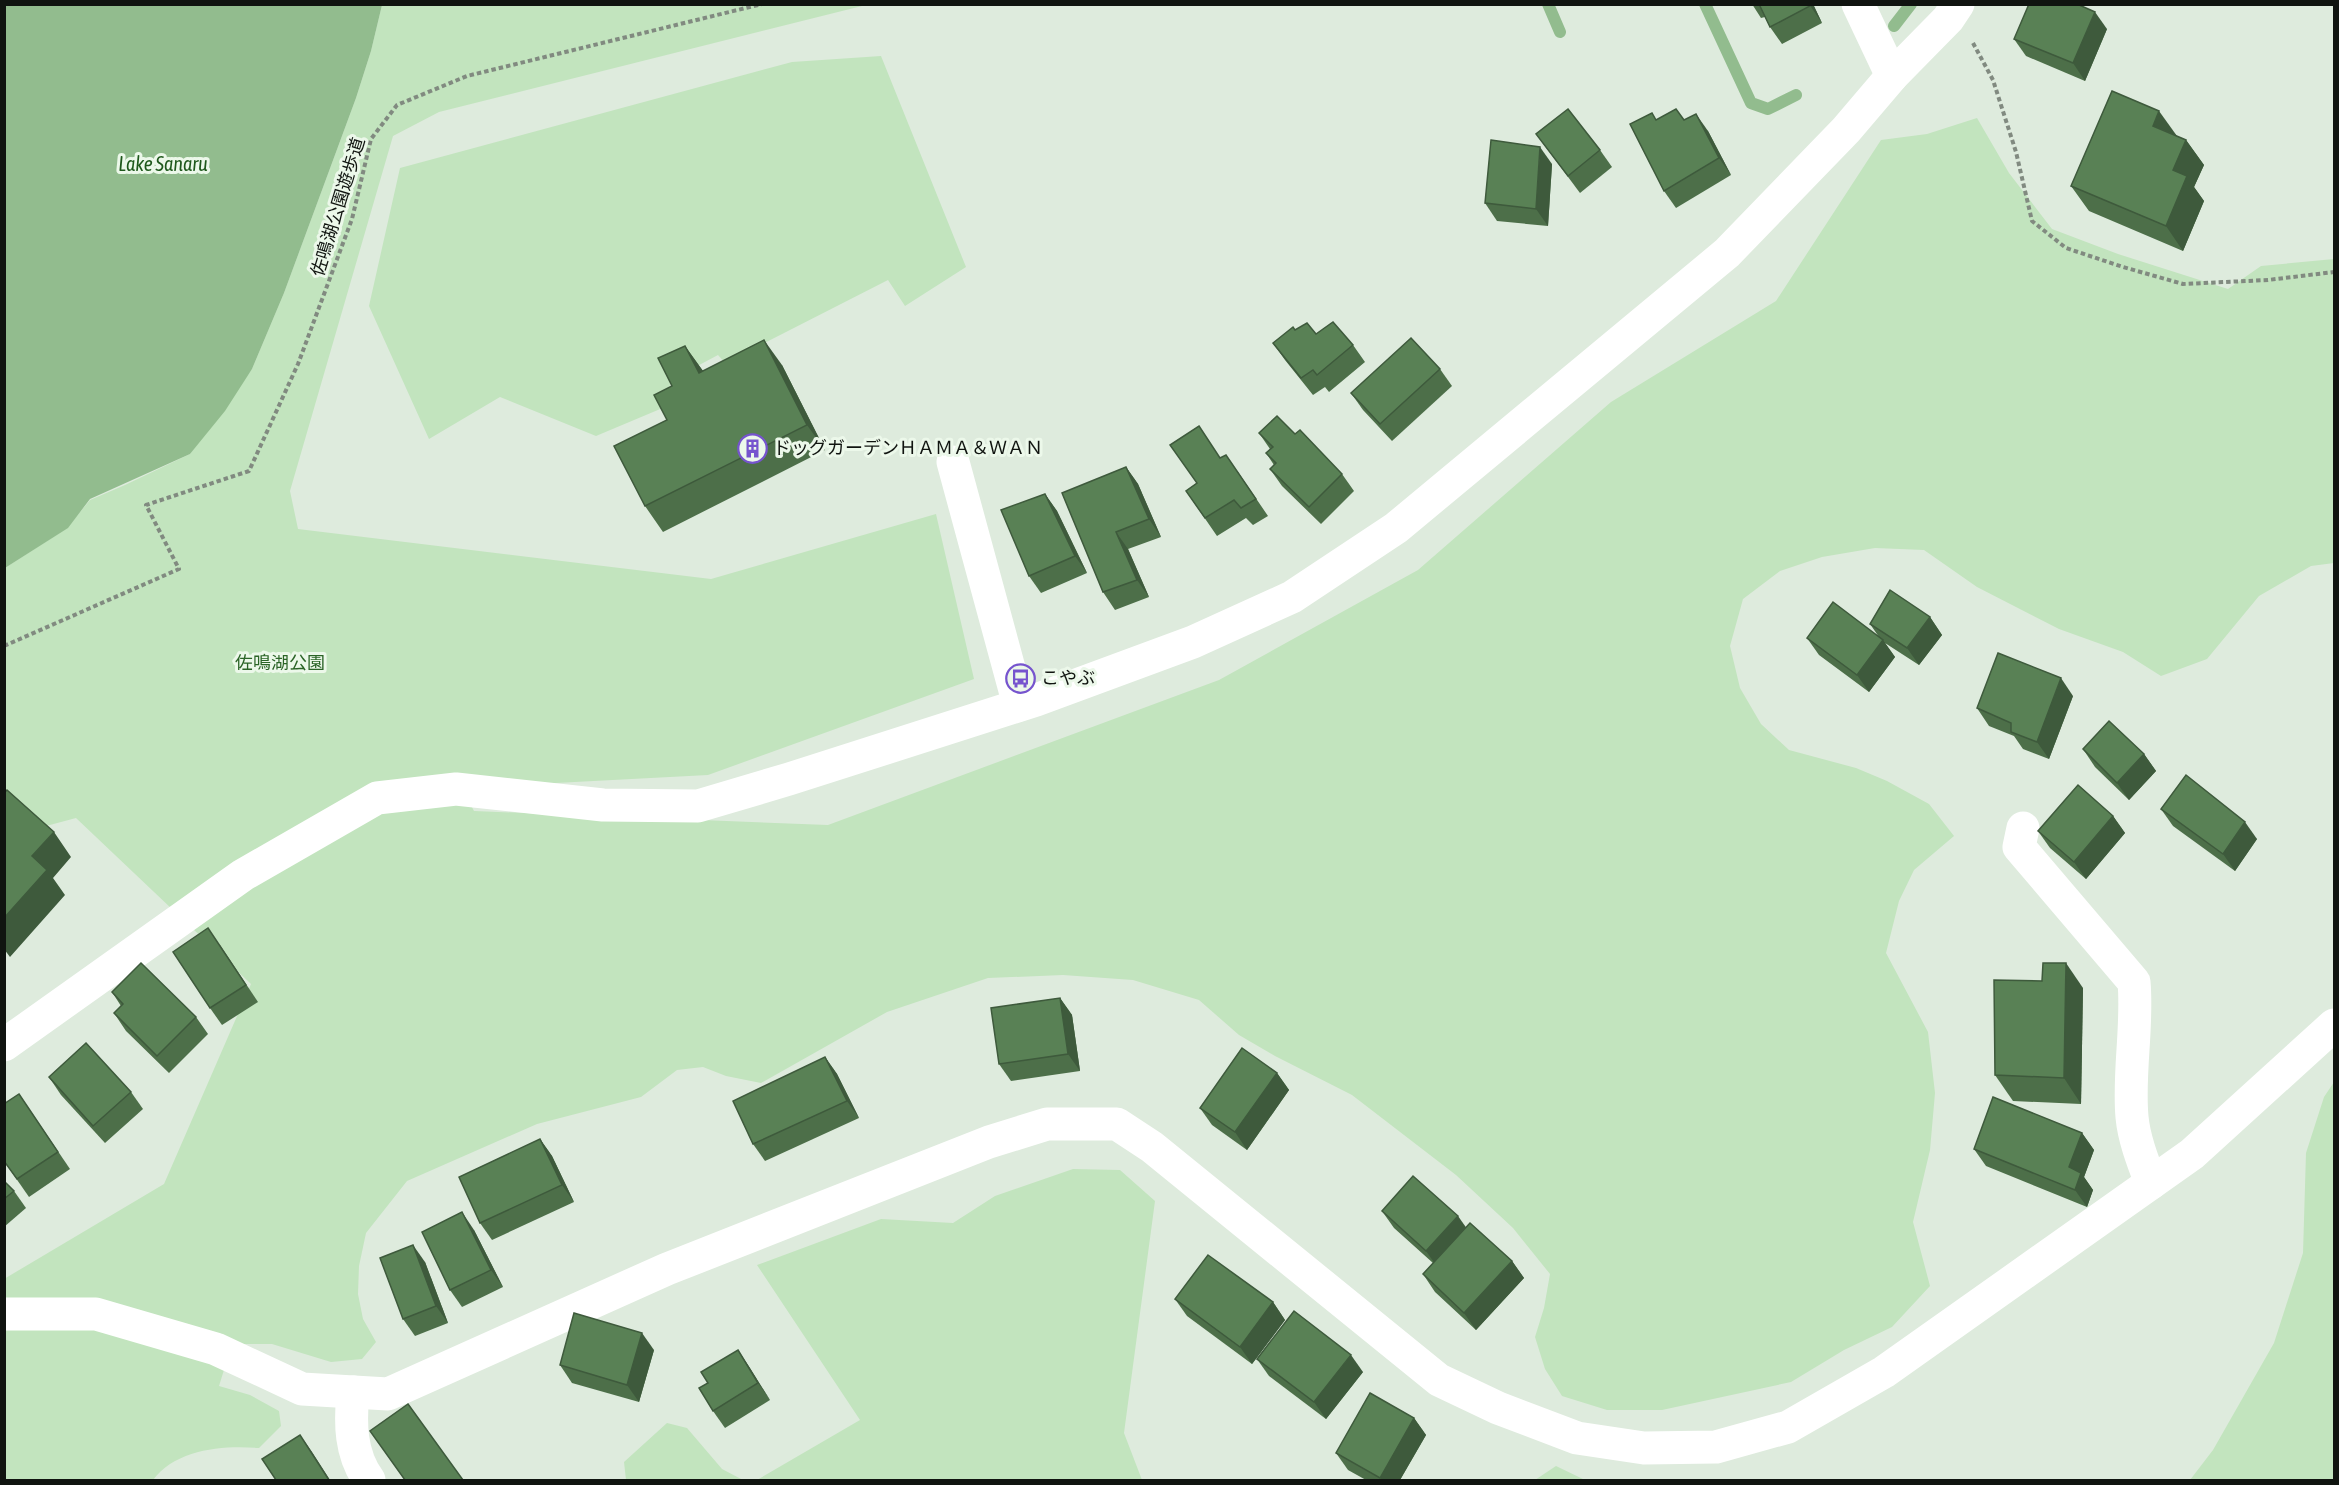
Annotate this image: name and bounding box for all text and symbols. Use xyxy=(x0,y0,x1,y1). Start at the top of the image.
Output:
street label: 佐鳴湖公園遊歩道 xyxy=(306,135,369,279)
water label: Lake Sanaru xyxy=(118,152,208,175)
building icon: ドッグガーデンＨＡＭＡ＆ＷＡＮ xyxy=(736,432,768,464)
place label: ドッグガーデンＨＡＭＡ＆ＷＡＮ xyxy=(773,437,1043,458)
park label: 佐鳴湖公園 xyxy=(235,652,325,673)
bus stop icon: こやぶ xyxy=(1004,662,1036,694)
place label: こやぶ xyxy=(1041,667,1095,688)

